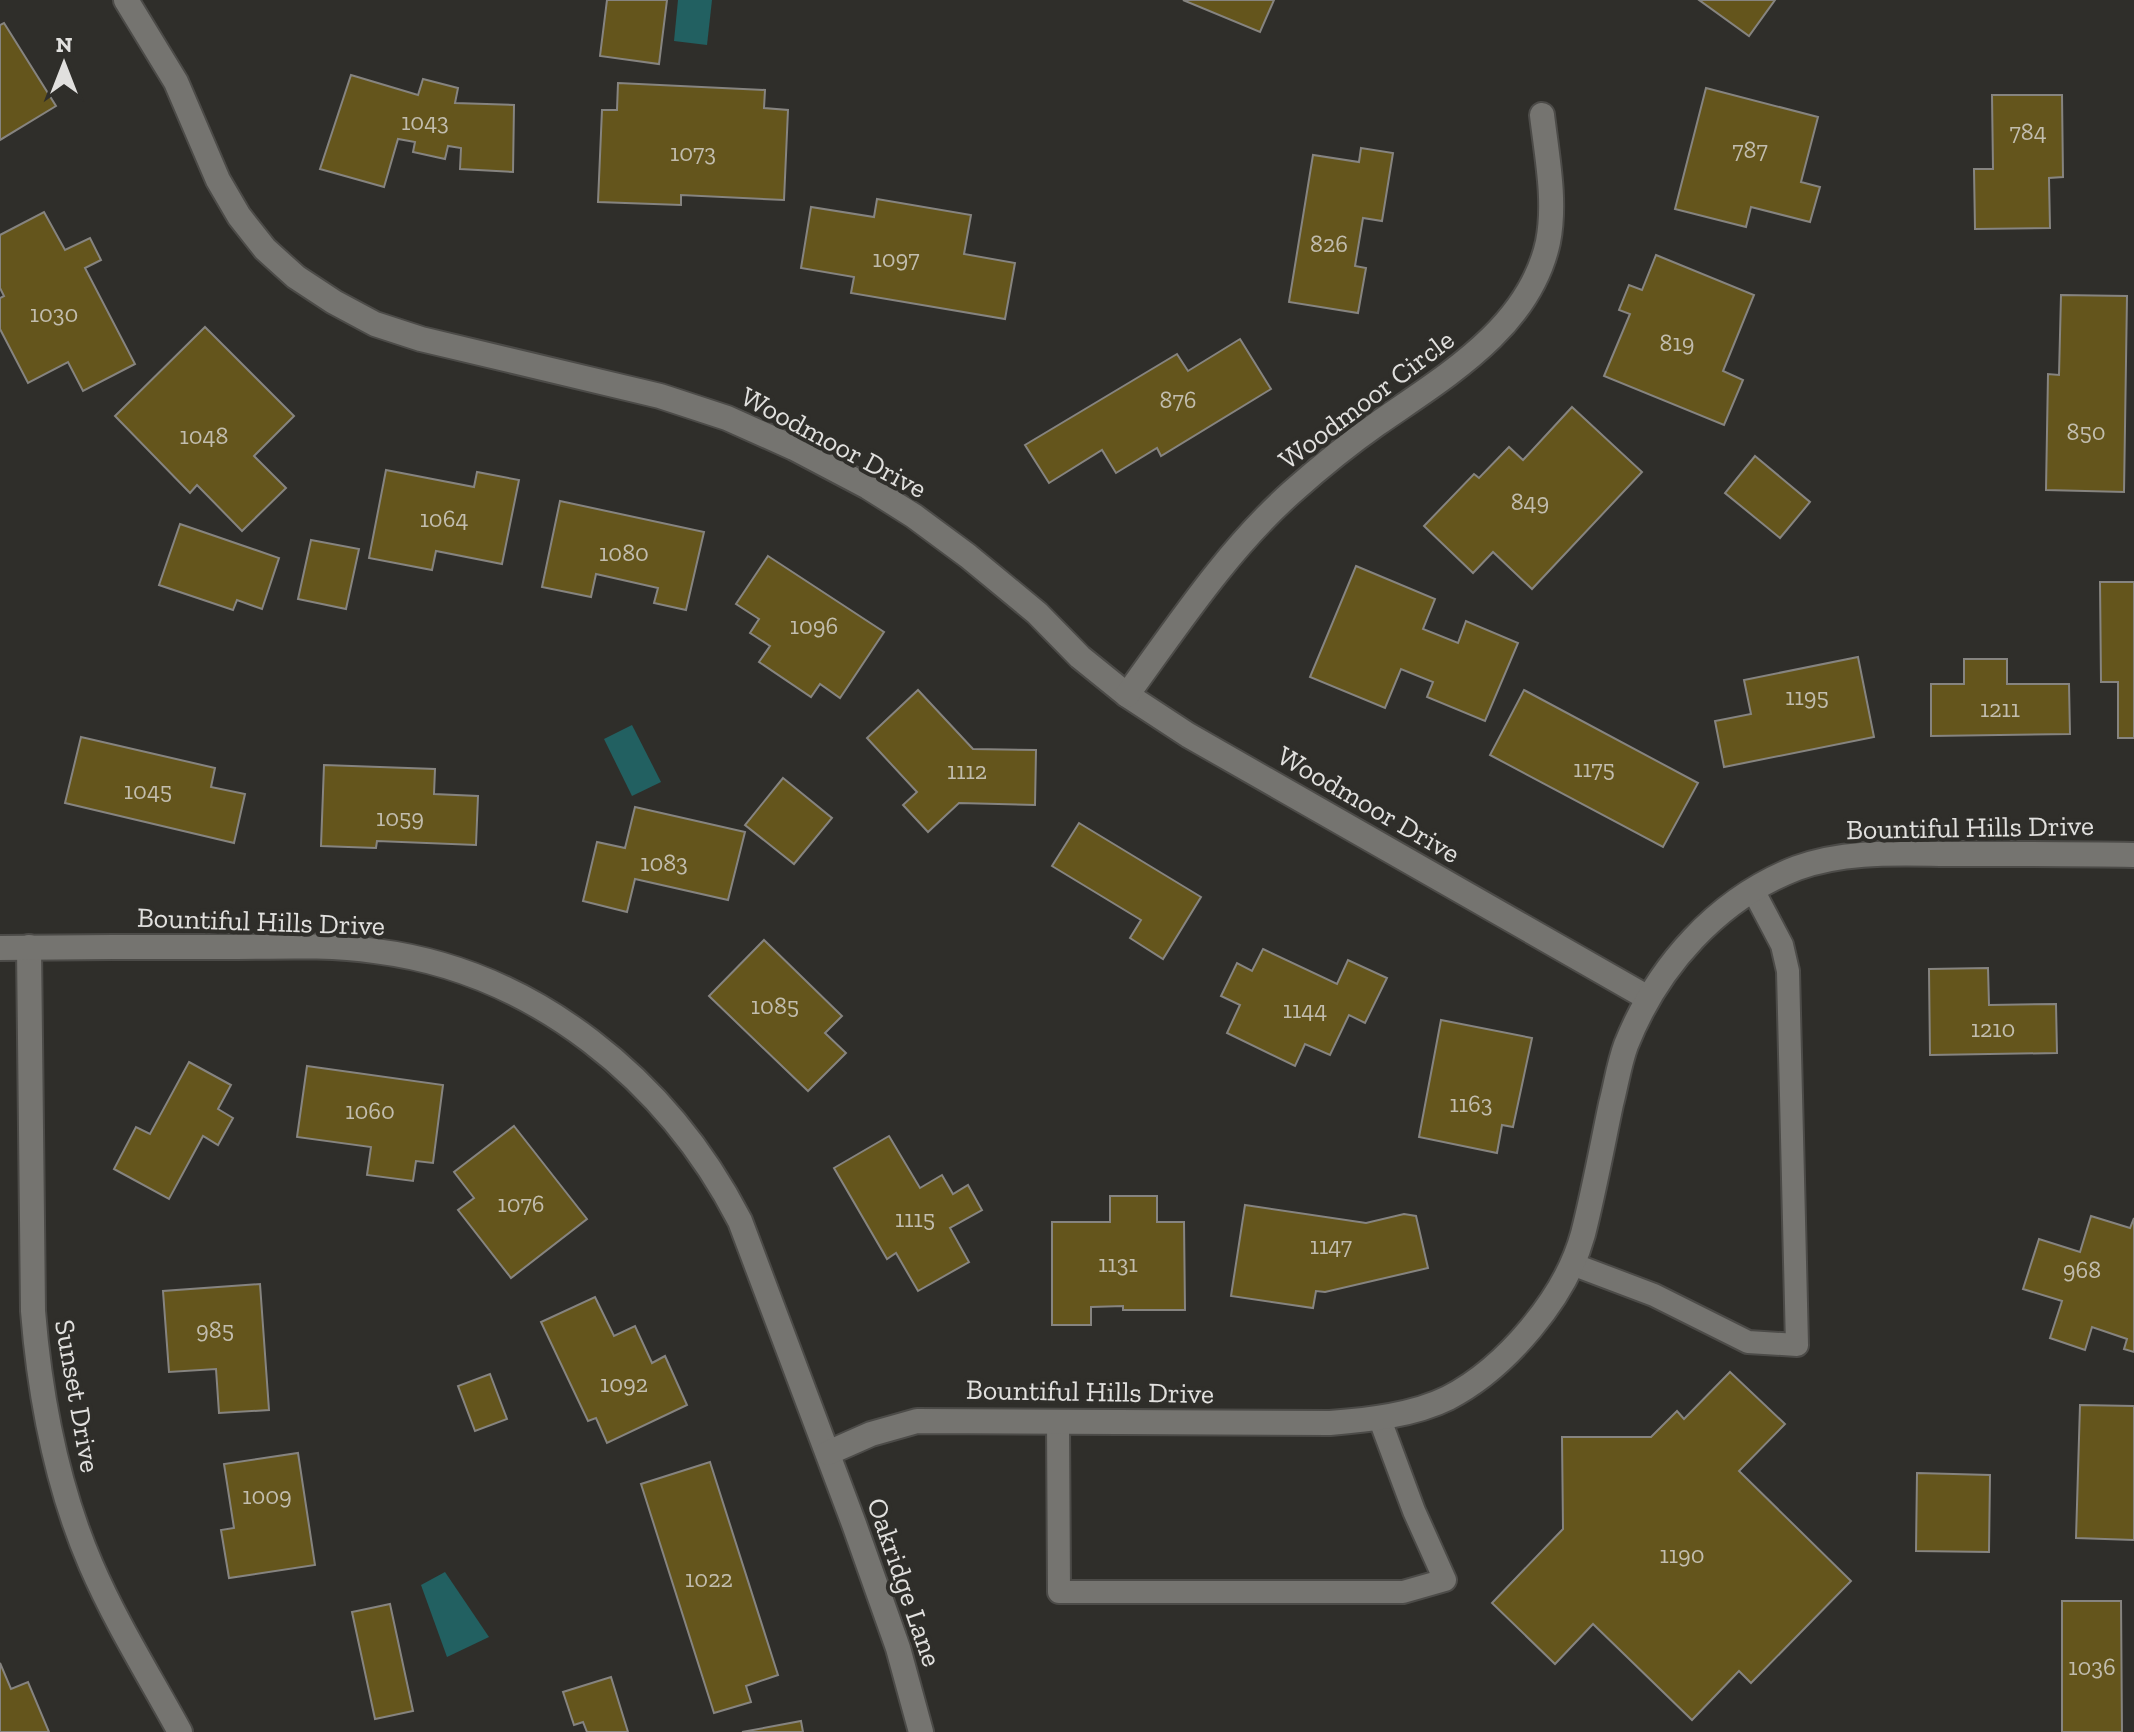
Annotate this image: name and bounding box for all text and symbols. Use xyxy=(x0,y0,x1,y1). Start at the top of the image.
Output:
north arrow xyxy=(24,24,104,104)
text: N xyxy=(56,31,73,58)
house number: 1043 xyxy=(401,107,449,136)
house number: 784 xyxy=(2009,117,2047,146)
house number: 787 xyxy=(1732,135,1768,164)
house number: 1073 xyxy=(670,138,716,167)
house number: 826 xyxy=(1310,229,1348,258)
house number: 1097 xyxy=(872,244,920,273)
house number: 1030 xyxy=(30,299,78,328)
street label: Woodmoor Circle xyxy=(1272,323,1460,476)
house number: 819 xyxy=(1660,328,1694,357)
street label: Woodmoor Drive xyxy=(735,380,932,505)
house number: 876 xyxy=(1160,385,1196,414)
house number: 850 xyxy=(2066,417,2106,446)
house number: 1048 xyxy=(180,421,228,450)
house number: 849 xyxy=(1511,487,1549,516)
house number: 1064 xyxy=(420,504,468,533)
house number: 1080 xyxy=(599,538,649,567)
house number: 1096 xyxy=(790,611,838,640)
house number: 1195 xyxy=(1785,682,1829,711)
house number: 1211 xyxy=(1980,694,2020,723)
street label: Woodmoor Drive xyxy=(1272,739,1466,870)
house number: 1175 xyxy=(1573,754,1615,783)
house number: 1112 xyxy=(947,756,987,785)
house number: 1045 xyxy=(124,776,172,805)
house number: 1059 xyxy=(376,803,424,832)
street label: Bountiful Hills Drive xyxy=(1846,809,2094,846)
house number: 1083 xyxy=(640,848,688,877)
street label: Bountiful Hills Drive xyxy=(136,901,386,942)
house number: 1085 xyxy=(751,991,799,1020)
house number: 1144 xyxy=(1283,995,1327,1024)
house number: 1210 xyxy=(1971,1014,2015,1043)
house number: 1163 xyxy=(1450,1089,1492,1118)
house number: 1060 xyxy=(345,1096,395,1125)
house number: 1076 xyxy=(497,1189,545,1218)
house number: 1115 xyxy=(895,1204,935,1233)
house number: 1147 xyxy=(1310,1231,1352,1260)
house number: 1131 xyxy=(1098,1249,1138,1278)
house number: 968 xyxy=(2063,1255,2101,1284)
house number: 985 xyxy=(196,1315,234,1344)
street label: Sunset Drive xyxy=(48,1317,107,1475)
house number: 1092 xyxy=(600,1369,648,1398)
street label: Bountiful Hills Drive xyxy=(966,1373,1214,1410)
house number: 1009 xyxy=(242,1481,292,1510)
street label: Oakridge Lane xyxy=(860,1493,949,1671)
house number: 1190 xyxy=(1659,1540,1705,1569)
house number: 1022 xyxy=(685,1564,733,1593)
house number: 1036 xyxy=(2068,1652,2116,1681)

